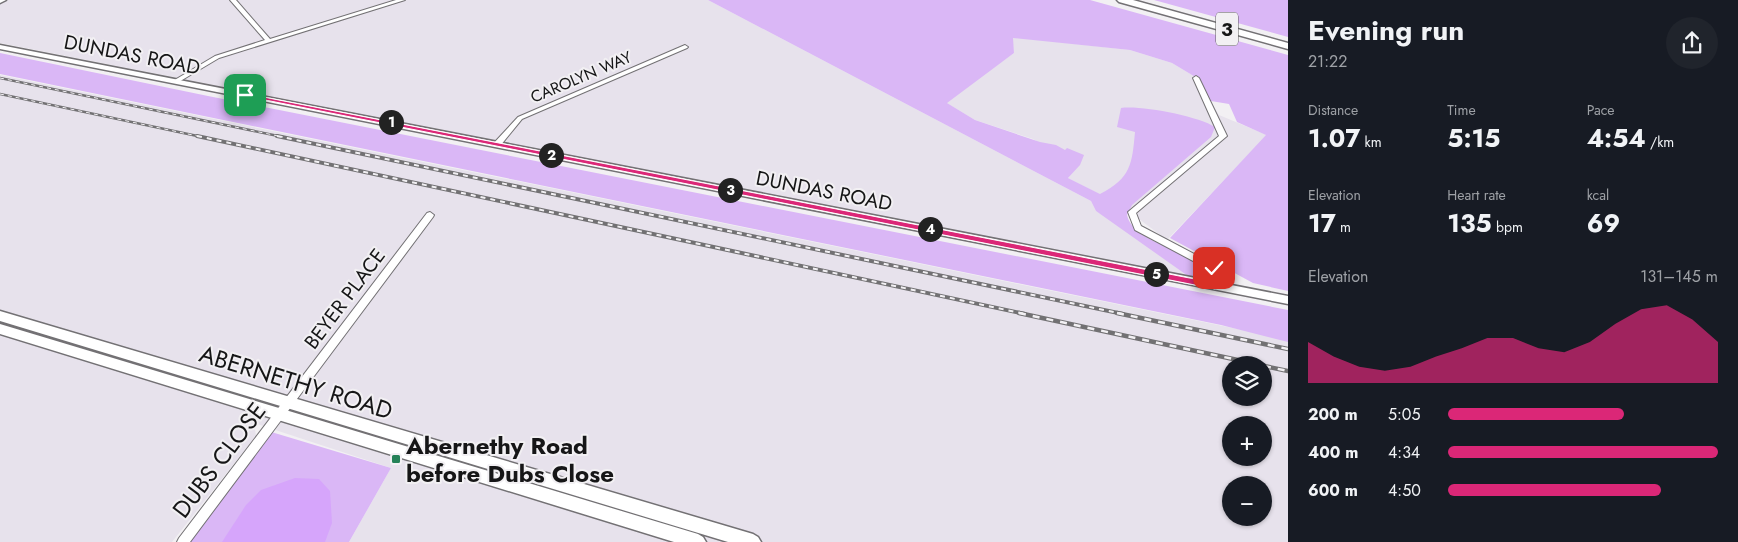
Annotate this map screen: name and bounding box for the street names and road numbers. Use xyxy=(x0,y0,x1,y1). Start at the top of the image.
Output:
road number: 3 xyxy=(1216,12,1238,46)
street label: DUNDAS ROAD xyxy=(62,28,202,82)
street label: CAROLYN WAY xyxy=(527,45,635,109)
street label: DUNDAS ROAD xyxy=(754,164,894,218)
street label: BEYER PLACE xyxy=(297,243,393,355)
street label: ABERNETHY ROAD xyxy=(195,336,397,428)
street label: DUBS CLOSE xyxy=(164,395,274,525)

